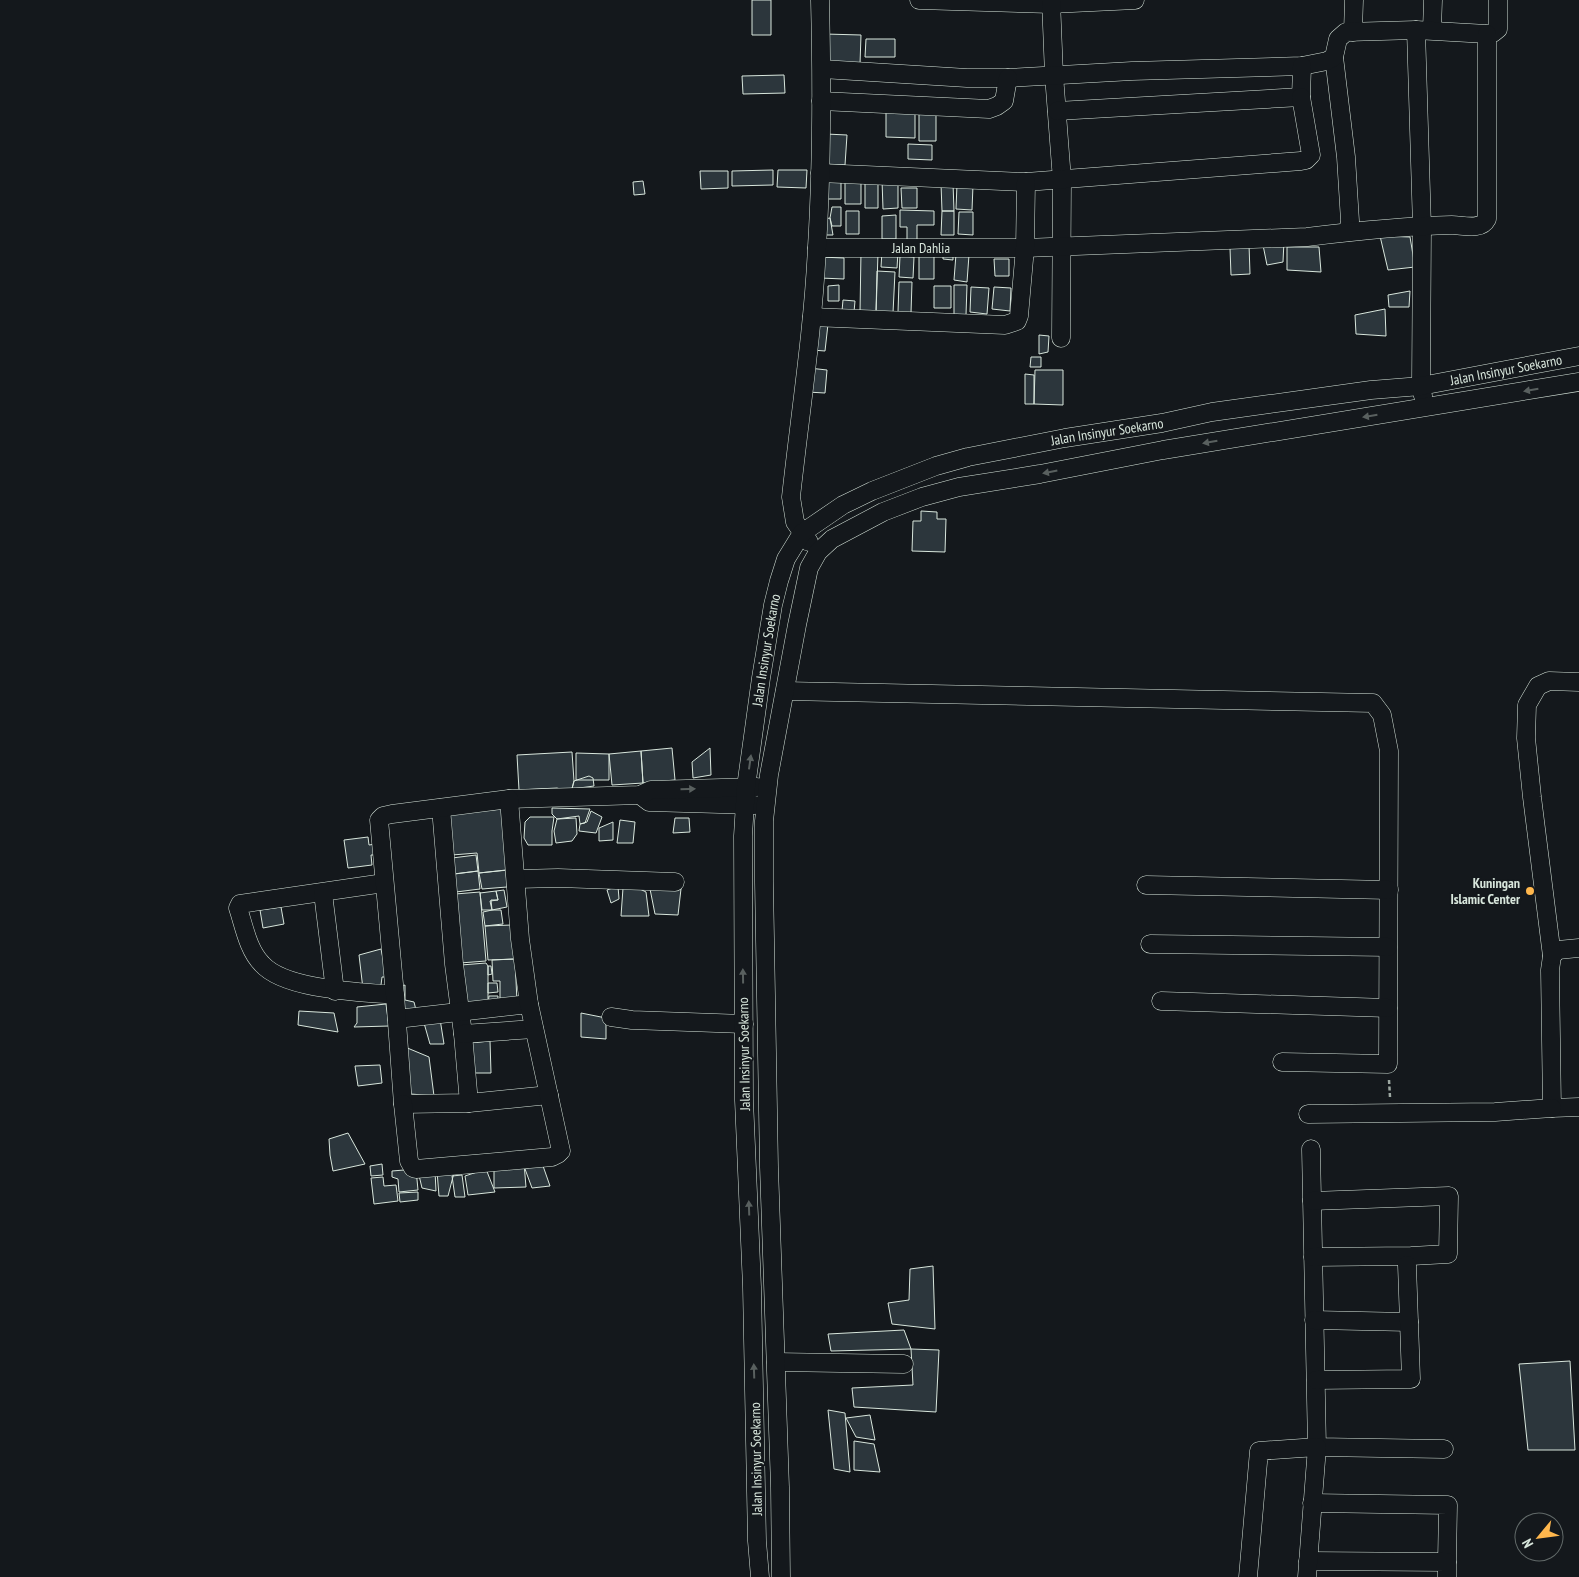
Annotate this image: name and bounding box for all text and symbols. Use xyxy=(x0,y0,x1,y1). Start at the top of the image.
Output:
street label: Jalan Dahlia xyxy=(891,239,950,257)
street label: Jalan Insinyur Soekarno xyxy=(1448,350,1563,389)
one-way arrow xyxy=(1523,387,1539,395)
one-way arrow xyxy=(1362,412,1378,420)
street label: Jalan Insinyur Soekarno xyxy=(1048,414,1164,450)
one-way arrow xyxy=(1202,439,1218,447)
one-way arrow xyxy=(1042,469,1058,477)
street label: Jalan Insinyur Soekarno xyxy=(748,592,784,708)
one-way arrow xyxy=(746,753,754,769)
one-way arrow xyxy=(680,785,696,793)
place label: Kuningan Islamic Center xyxy=(1450,874,1521,908)
marker: Kuningan Islamic Center xyxy=(1524,885,1536,897)
one-way arrow xyxy=(739,968,747,984)
street label: Jalan Insinyur Soekarno xyxy=(734,997,754,1112)
one-way arrow xyxy=(745,1200,753,1216)
one-way arrow xyxy=(750,1363,758,1379)
street label: Jalan Insinyur Soekarno xyxy=(746,1402,766,1517)
north arrow xyxy=(1514,1512,1564,1562)
text: N xyxy=(1518,1536,1537,1551)

